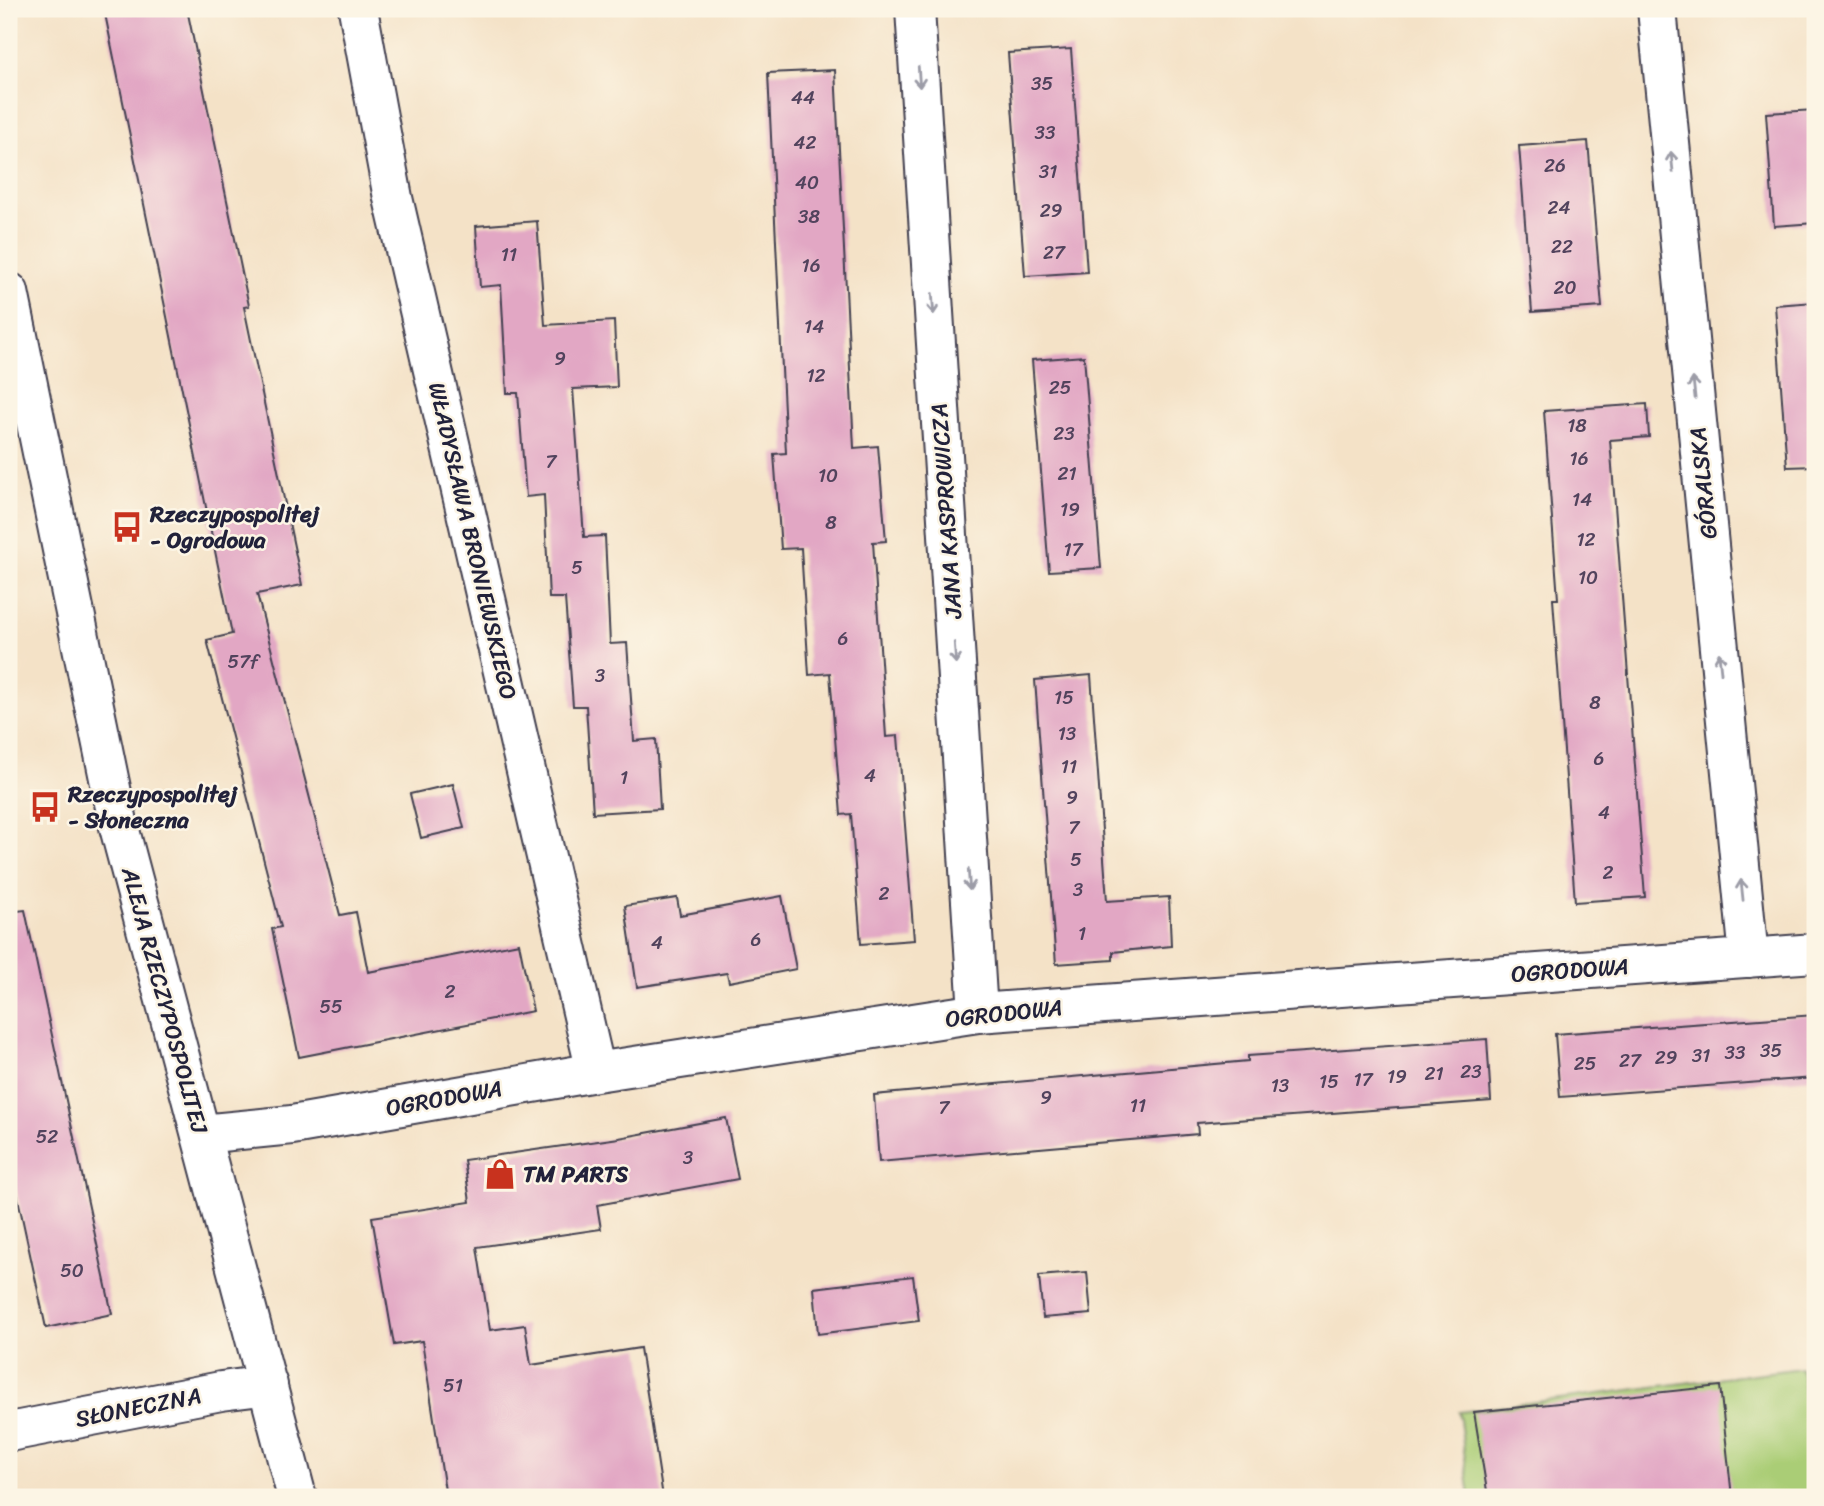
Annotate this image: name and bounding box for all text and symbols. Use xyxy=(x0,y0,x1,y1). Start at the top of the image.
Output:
one-way arrow xyxy=(913,65,926,88)
house number: 35 xyxy=(1031,67,1053,100)
house number: 44 xyxy=(791,81,815,114)
house number: 33 xyxy=(1035,116,1056,149)
house number: 42 xyxy=(794,126,816,159)
house number: 26 xyxy=(1544,149,1566,182)
one-way arrow xyxy=(1665,151,1678,173)
house number: 31 xyxy=(1039,155,1057,188)
house number: 40 xyxy=(795,166,819,199)
house number: 24 xyxy=(1548,191,1571,224)
house number: 29 xyxy=(1040,194,1062,227)
house number: 38 xyxy=(798,200,820,233)
house number: 22 xyxy=(1551,230,1573,263)
house number: 27 xyxy=(1043,236,1066,269)
house number: 11 xyxy=(501,238,517,271)
house number: 16 xyxy=(802,249,820,282)
house number: 20 xyxy=(1554,271,1576,304)
one-way arrow xyxy=(927,292,940,315)
house number: 14 xyxy=(804,310,824,343)
house number: 9 xyxy=(554,342,566,375)
house number: 12 xyxy=(806,359,826,392)
house number: 25 xyxy=(1049,371,1072,404)
one-way arrow xyxy=(1687,377,1700,400)
street label: WŁADYSŁAWA BRONIEWSKIEGO xyxy=(416,378,529,704)
street label: JANA KASPROWICZA xyxy=(919,402,975,621)
house number: 18 xyxy=(1567,409,1587,442)
house number: 23 xyxy=(1053,417,1075,450)
street label: GÓRALSKA xyxy=(1677,425,1730,541)
house number: 16 xyxy=(1570,442,1588,475)
house number: 7 xyxy=(546,445,558,478)
house number: 21 xyxy=(1057,457,1077,490)
house number: 10 xyxy=(818,459,838,492)
house number: 14 xyxy=(1572,483,1592,516)
house number: 19 xyxy=(1060,493,1080,526)
place label: Rzeczypospolitej - Ogrodowa xyxy=(149,494,321,561)
house number: 8 xyxy=(825,506,837,539)
bus stop icon: Rzeczypospolitej - Ogrodowa xyxy=(110,510,144,544)
house number: 12 xyxy=(1576,523,1596,556)
house number: 17 xyxy=(1063,533,1084,566)
house number: 5 xyxy=(571,551,583,584)
house number: 10 xyxy=(1578,561,1598,594)
house number: 6 xyxy=(838,622,848,655)
one-way arrow xyxy=(949,641,962,664)
house number: 57f xyxy=(228,645,261,678)
one-way arrow xyxy=(1713,653,1726,675)
house number: 3 xyxy=(595,659,606,692)
house number: 15 xyxy=(1054,681,1074,714)
house number: 8 xyxy=(1589,686,1601,719)
house number: 13 xyxy=(1058,717,1077,750)
house number: 6 xyxy=(1594,742,1604,775)
house number: 11 xyxy=(1061,750,1077,783)
house number: 4 xyxy=(864,759,876,792)
house number: 1 xyxy=(620,761,628,794)
place label: Rzeczypospolitej - Słoneczna xyxy=(67,774,239,841)
house number: 9 xyxy=(1066,781,1078,814)
bus stop icon: Rzeczypospolitej - Słoneczna xyxy=(28,790,62,824)
house number: 4 xyxy=(1598,796,1610,829)
house number: 7 xyxy=(1069,811,1081,844)
house number: 5 xyxy=(1070,843,1082,876)
house number: 2 xyxy=(1603,856,1614,889)
street label: ALEJA RZECZYPOSPOLITEJ xyxy=(109,862,220,1139)
one-way arrow xyxy=(963,869,976,891)
house number: 3 xyxy=(1073,873,1084,906)
house number: 2 xyxy=(879,877,890,910)
one-way arrow xyxy=(1735,879,1748,902)
house number: 1 xyxy=(1078,917,1086,950)
house number: 6 xyxy=(751,923,761,956)
house number: 4 xyxy=(651,926,663,959)
street label: OGRODOWA xyxy=(1510,946,1630,995)
house number: 2 xyxy=(445,975,456,1008)
street label: OGRODOWA xyxy=(943,987,1065,1040)
house number: 55 xyxy=(319,990,343,1023)
house number: 35 xyxy=(1760,1034,1782,1067)
house number: 33 xyxy=(1725,1036,1746,1069)
house number: 31 xyxy=(1692,1039,1710,1072)
house number: 29 xyxy=(1655,1041,1677,1074)
house number: 27 xyxy=(1619,1044,1642,1077)
house number: 25 xyxy=(1574,1047,1597,1080)
house number: 23 xyxy=(1460,1055,1482,1088)
house number: 21 xyxy=(1424,1057,1444,1090)
house number: 19 xyxy=(1387,1060,1407,1093)
house number: 17 xyxy=(1353,1063,1374,1096)
house number: 15 xyxy=(1319,1065,1339,1098)
street label: OGRODOWA xyxy=(383,1068,506,1129)
house number: 13 xyxy=(1271,1069,1290,1102)
house number: 9 xyxy=(1040,1081,1052,1114)
house number: 11 xyxy=(1130,1089,1146,1122)
house number: 7 xyxy=(939,1091,951,1124)
house number: 52 xyxy=(36,1120,58,1153)
house number: 3 xyxy=(683,1141,694,1174)
place label: TM PARTS xyxy=(523,1154,629,1195)
shop icon: TM PARTS xyxy=(483,1157,517,1191)
house number: 50 xyxy=(60,1254,84,1287)
house number: 51 xyxy=(443,1369,463,1402)
street label: SŁONECZNA xyxy=(72,1375,205,1440)

